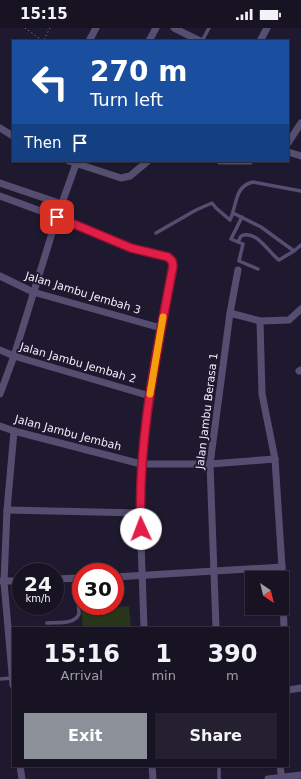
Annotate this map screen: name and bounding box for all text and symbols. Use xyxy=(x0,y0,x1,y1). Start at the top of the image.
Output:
text: 15:15 xyxy=(20,5,68,23)
text: 270 m xyxy=(90,55,187,88)
icon: left xyxy=(24,56,76,108)
text: Turn left xyxy=(90,89,163,110)
icon: arrive xyxy=(69,132,91,154)
text: Then xyxy=(24,134,61,152)
pin xyxy=(40,200,74,234)
icon: arrive xyxy=(46,206,68,228)
street label: Jalan Jambu Jembah 3 xyxy=(23,269,142,317)
street label: Jalan Jambu Jembah 2 xyxy=(17,340,138,386)
street label: Jalan Jambu Berasa 1 xyxy=(193,352,221,471)
street label: Jalan Jambu Jembah xyxy=(12,412,123,453)
position arrow xyxy=(120,508,162,550)
speed limit sign: 30 xyxy=(72,563,124,615)
north arrow xyxy=(245,571,289,615)
map controls xyxy=(245,571,289,615)
text: 24 xyxy=(24,572,52,596)
text: km/h xyxy=(25,593,51,604)
text: 15:16 xyxy=(43,640,120,668)
text: 1 xyxy=(155,640,172,668)
text: 390 xyxy=(207,640,257,668)
text: Arrival xyxy=(61,668,103,683)
text: min xyxy=(151,668,176,683)
text: m xyxy=(226,668,239,683)
button: Exit xyxy=(24,713,147,759)
button: Share xyxy=(155,713,277,759)

